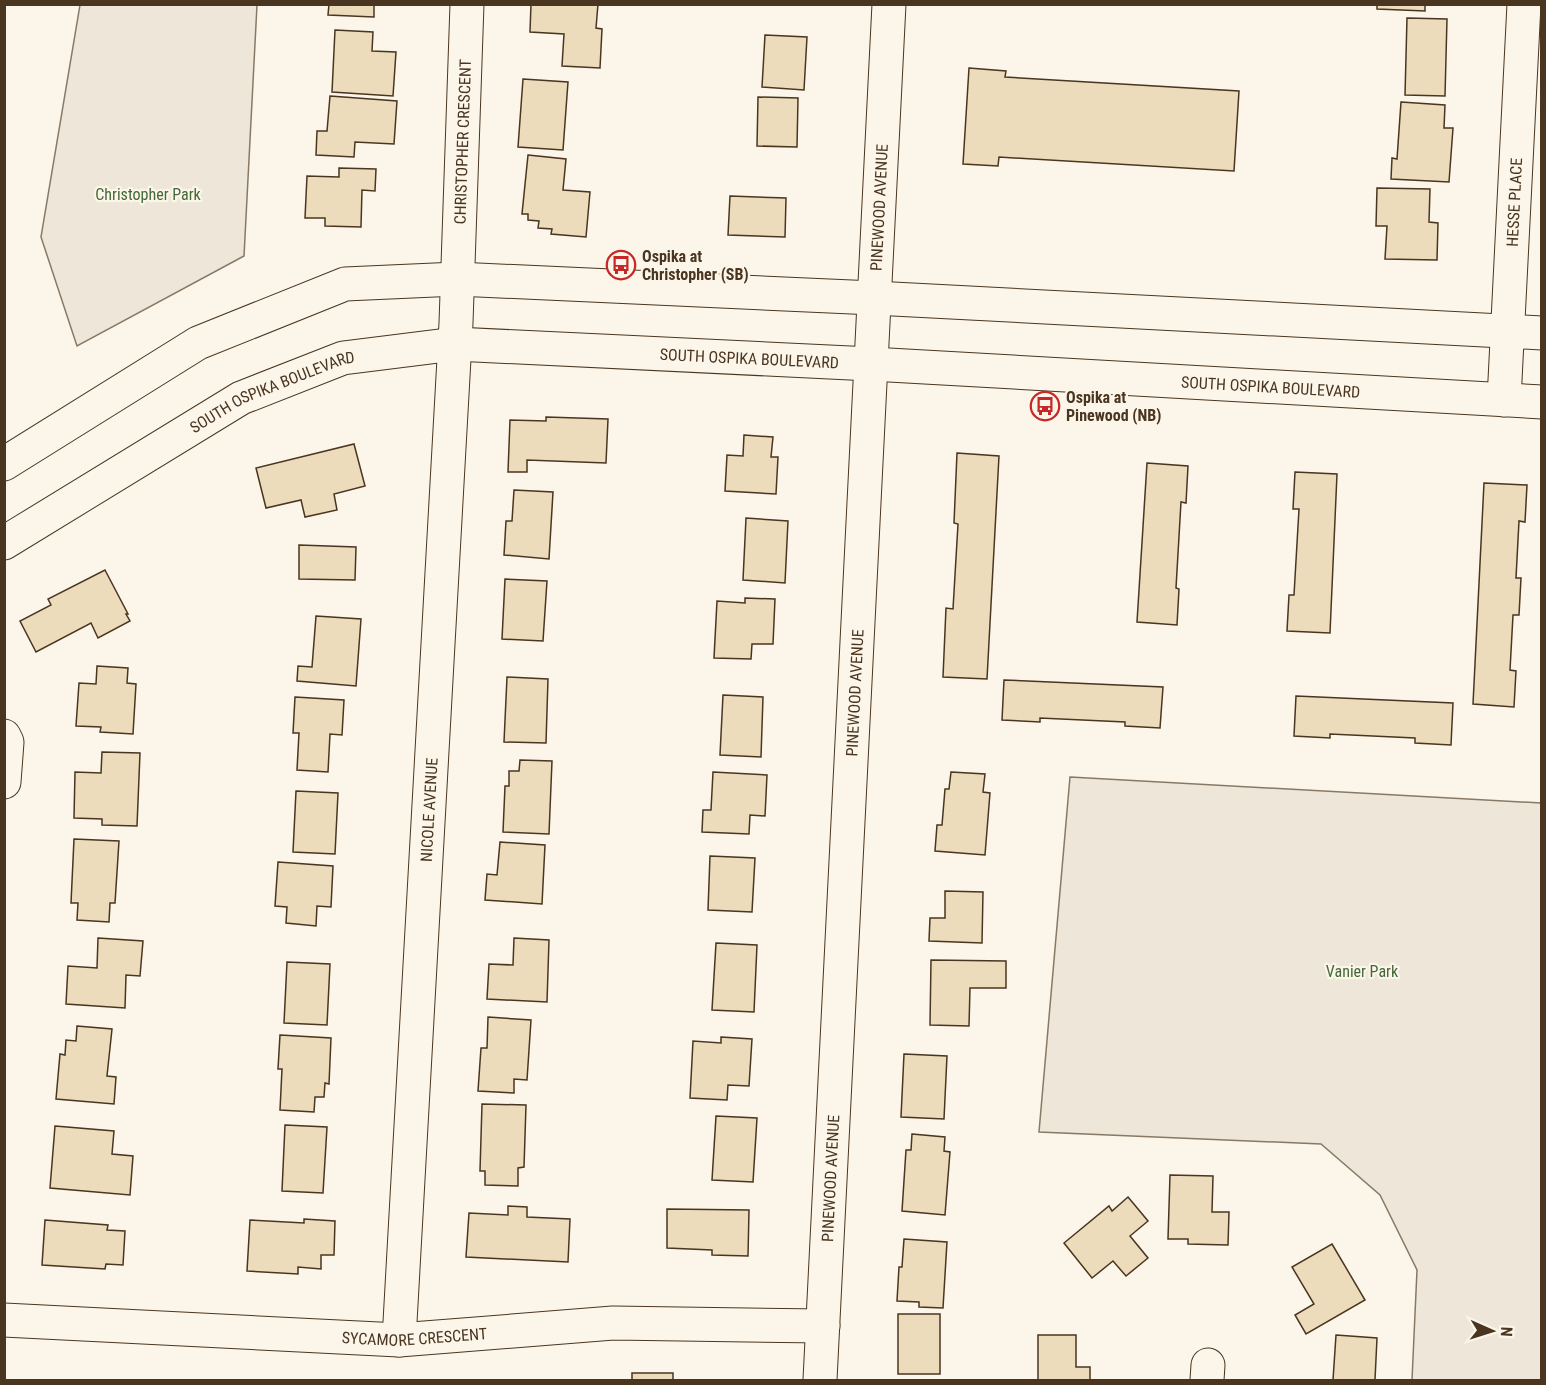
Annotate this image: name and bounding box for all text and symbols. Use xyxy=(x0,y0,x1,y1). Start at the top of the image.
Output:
street label: CHRISTOPHER CRESCENT xyxy=(450,59,475,225)
street label: PINEWOOD AVENUE xyxy=(866,143,891,272)
street label: HESSE PLACE xyxy=(1502,157,1526,247)
park label: Christopher Park xyxy=(95,185,202,204)
place label: Ospika at Christopher (SB) xyxy=(642,247,749,284)
bus stop icon: Ospika at Christopher (SB) xyxy=(605,249,637,281)
street label: SOUTH OSPIKA BOULEVARD xyxy=(659,344,839,372)
street label: SOUTH OSPIKA BOULEVARD xyxy=(186,347,355,437)
street label: SOUTH OSPIKA BOULEVARD xyxy=(1180,372,1361,401)
place label: Ospika at Pinewood (NB) xyxy=(1066,388,1161,425)
bus stop icon: Ospika at Pinewood (NB) xyxy=(1029,390,1061,422)
street label: PINEWOOD AVENUE xyxy=(842,629,867,757)
street label: NICOLE AVENUE xyxy=(416,757,441,862)
park label: Vanier Park xyxy=(1326,962,1399,981)
street label: PINEWOOD AVENUE xyxy=(817,1114,843,1242)
north arrow xyxy=(1462,1301,1522,1361)
street label: SYCAMORE CRESCENT xyxy=(341,1324,488,1350)
text: N xyxy=(1497,1326,1516,1337)

